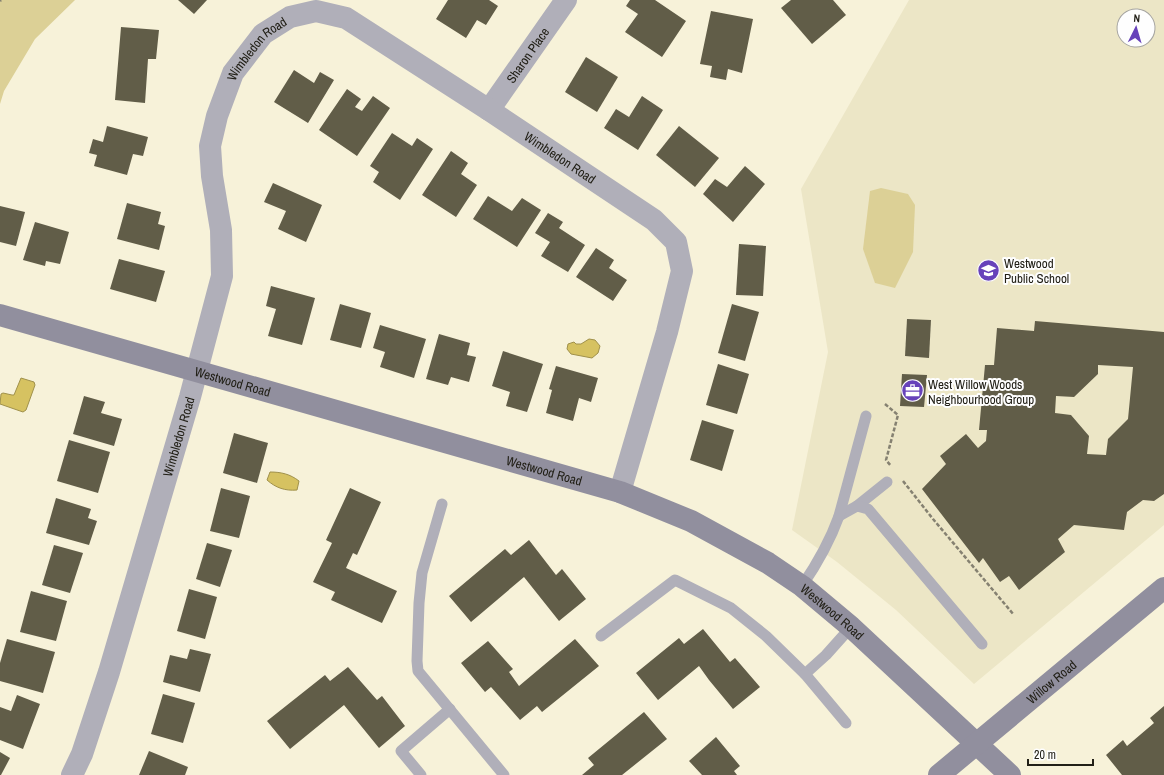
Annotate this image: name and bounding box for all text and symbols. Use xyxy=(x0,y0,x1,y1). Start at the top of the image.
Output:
north arrow xyxy=(1116,8,1156,48)
text: N xyxy=(1133,11,1141,25)
street label: Wimbledon Road xyxy=(223,13,290,83)
street label: Sharon Place xyxy=(502,24,553,87)
street label: Wimbledon Road xyxy=(521,128,599,188)
place label: Westwood Public School xyxy=(1004,255,1069,287)
school or university icon: Westwood Public School xyxy=(976,257,1002,283)
street label: Westwood Road xyxy=(193,363,273,401)
place label: West Willow Woods Neighbourhood Group xyxy=(928,376,1034,408)
office icon: West Willow Woods Neighbourhood Group xyxy=(900,378,926,404)
street label: Wimbledon Road xyxy=(159,395,199,479)
street label: Westwood Road xyxy=(504,452,584,490)
street label: Westwood Road xyxy=(797,580,867,644)
street label: Willow Road xyxy=(1023,656,1080,708)
scale bar xyxy=(1028,741,1093,767)
text: 20 m xyxy=(1034,747,1056,763)

